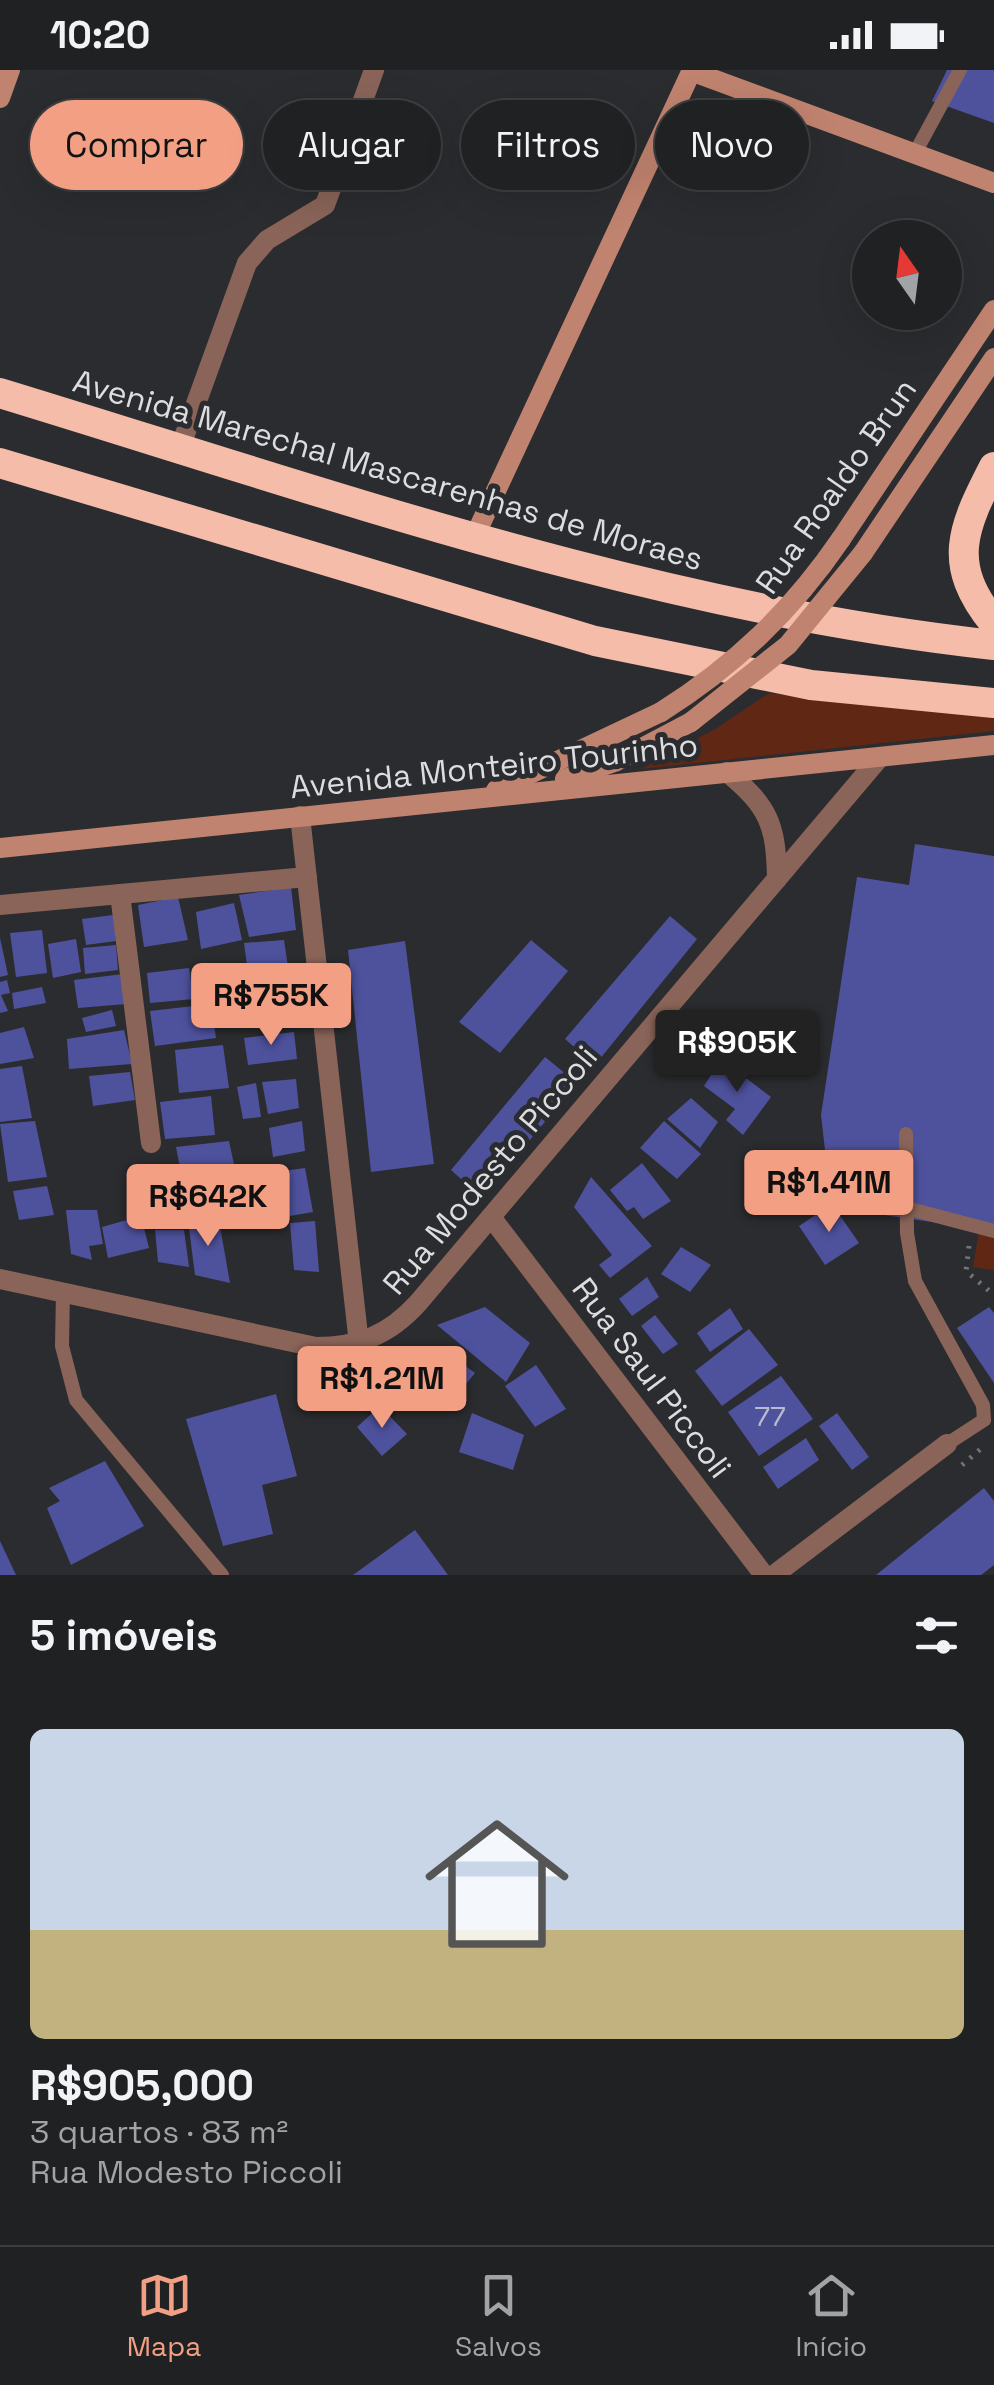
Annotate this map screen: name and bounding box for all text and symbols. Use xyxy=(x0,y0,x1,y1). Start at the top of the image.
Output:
text: 10:20 xyxy=(50,11,150,59)
chip: Comprar xyxy=(30,100,243,190)
chip: Alugar xyxy=(263,100,441,190)
chip: Filtros xyxy=(461,100,635,190)
chip: Novo xyxy=(655,100,809,190)
north arrow xyxy=(852,220,962,330)
map controls xyxy=(852,220,962,330)
street label: Avenida Marechal Mascarenhas de Moraes xyxy=(68,361,708,579)
street label: Rua Roaldo Brun xyxy=(747,371,925,601)
street label: Avenida Monteiro Tourinho xyxy=(288,725,700,807)
pin: R$755K xyxy=(190,963,352,1048)
text: R$755K xyxy=(213,975,329,1015)
pin: R$905K xyxy=(656,1010,818,1095)
text: R$905K xyxy=(677,1022,797,1062)
street label: Rua Modesto Piccoli xyxy=(374,1037,606,1303)
pin: R$1.41M xyxy=(737,1150,921,1235)
text: R$1.41M xyxy=(766,1162,892,1202)
pin: R$642K xyxy=(127,1164,289,1249)
text: R$642K xyxy=(149,1176,267,1216)
street label: Rua Saul Piccoli xyxy=(564,1270,740,1486)
pin: R$1.21M xyxy=(290,1346,474,1431)
text: R$1.21M xyxy=(319,1358,445,1398)
house number: 77 xyxy=(754,1398,786,1434)
icon: filters xyxy=(909,1608,964,1663)
text: 5 imóveis xyxy=(30,1609,218,1662)
icon: home xyxy=(407,1794,587,1974)
text: R$905,000 xyxy=(30,2059,254,2112)
text: 3 quartos · 83 m² xyxy=(30,2112,288,2152)
text: Rua Modesto Piccoli xyxy=(30,2152,343,2192)
tab: Mapa xyxy=(127,2268,201,2364)
tab: Salvos xyxy=(455,2268,542,2364)
tab: Início xyxy=(795,2268,867,2364)

